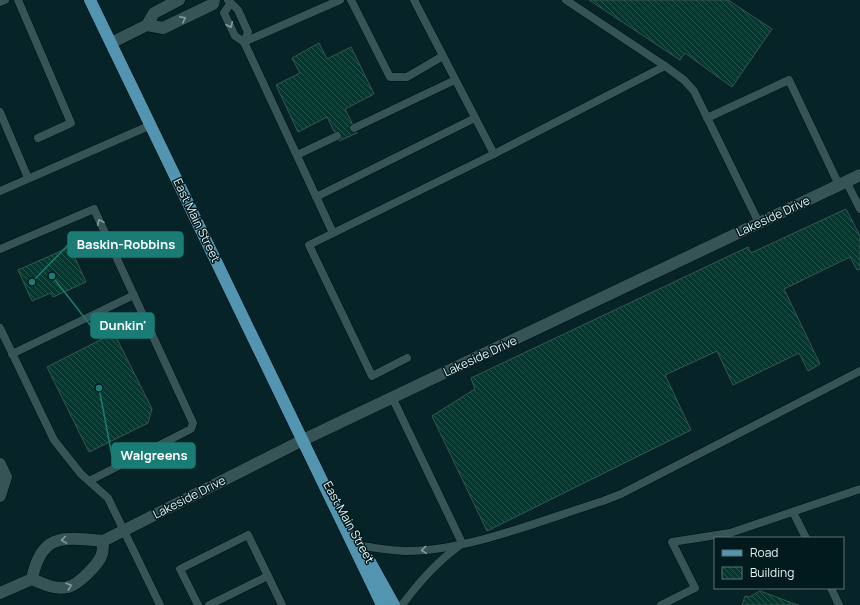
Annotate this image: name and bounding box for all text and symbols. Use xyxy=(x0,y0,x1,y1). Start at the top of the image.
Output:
one-way arrow xyxy=(179,16,186,24)
one-way arrow xyxy=(225,20,233,28)
street label: East Main Street xyxy=(169,175,225,265)
street label: Lakeside Drive xyxy=(733,192,813,240)
one-way arrow xyxy=(97,218,105,226)
callout: Baskin-Robbins xyxy=(68,232,183,257)
text: Baskin-Robbins xyxy=(77,235,175,253)
callout: Dunkin' xyxy=(91,313,154,338)
text: Dunkin' xyxy=(99,316,147,334)
street label: Lakeside Drive xyxy=(440,332,520,380)
callout: Walgreens xyxy=(112,443,195,468)
text: Walgreens xyxy=(121,446,187,464)
street label: Lakeside Drive xyxy=(150,471,228,523)
street label: East Main Street xyxy=(319,478,379,566)
one-way arrow xyxy=(61,535,67,543)
legend xyxy=(714,537,844,589)
text: Road xyxy=(750,544,778,561)
one-way arrow xyxy=(421,545,427,554)
text: Building xyxy=(750,564,794,581)
one-way arrow xyxy=(65,582,72,590)

